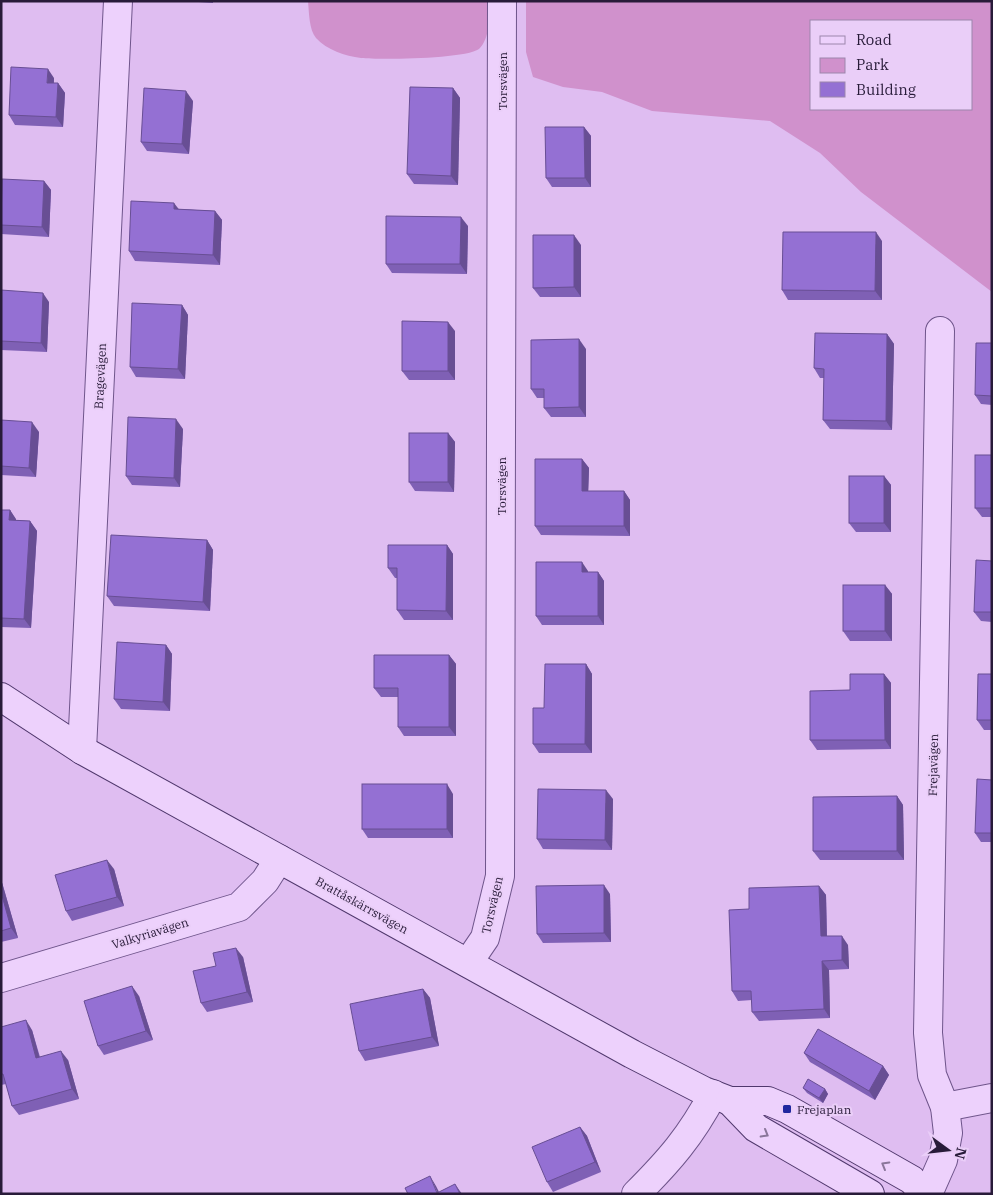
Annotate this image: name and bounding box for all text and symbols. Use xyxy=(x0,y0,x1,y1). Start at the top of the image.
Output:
legend xyxy=(810,20,973,110)
text: Road xyxy=(856,30,892,49)
street label: Torsvägen xyxy=(495,51,510,110)
text: Park xyxy=(856,55,889,74)
text: Building xyxy=(856,80,916,99)
street label: Bragevägen xyxy=(91,342,109,409)
street label: Torsvägen xyxy=(494,456,509,515)
street label: Frejavägen xyxy=(925,733,941,796)
street label: Brattåskärrsvägen xyxy=(313,873,411,937)
street label: Torsvägen xyxy=(478,875,506,935)
street label: Valkyriavägen xyxy=(110,914,191,952)
place label: Frejaplan xyxy=(797,1102,852,1117)
marker: Frejaplan xyxy=(781,1103,793,1115)
north arrow xyxy=(923,1125,973,1175)
one-way arrow xyxy=(760,1128,769,1138)
text: N xyxy=(950,1146,971,1161)
one-way arrow xyxy=(882,1161,891,1171)

